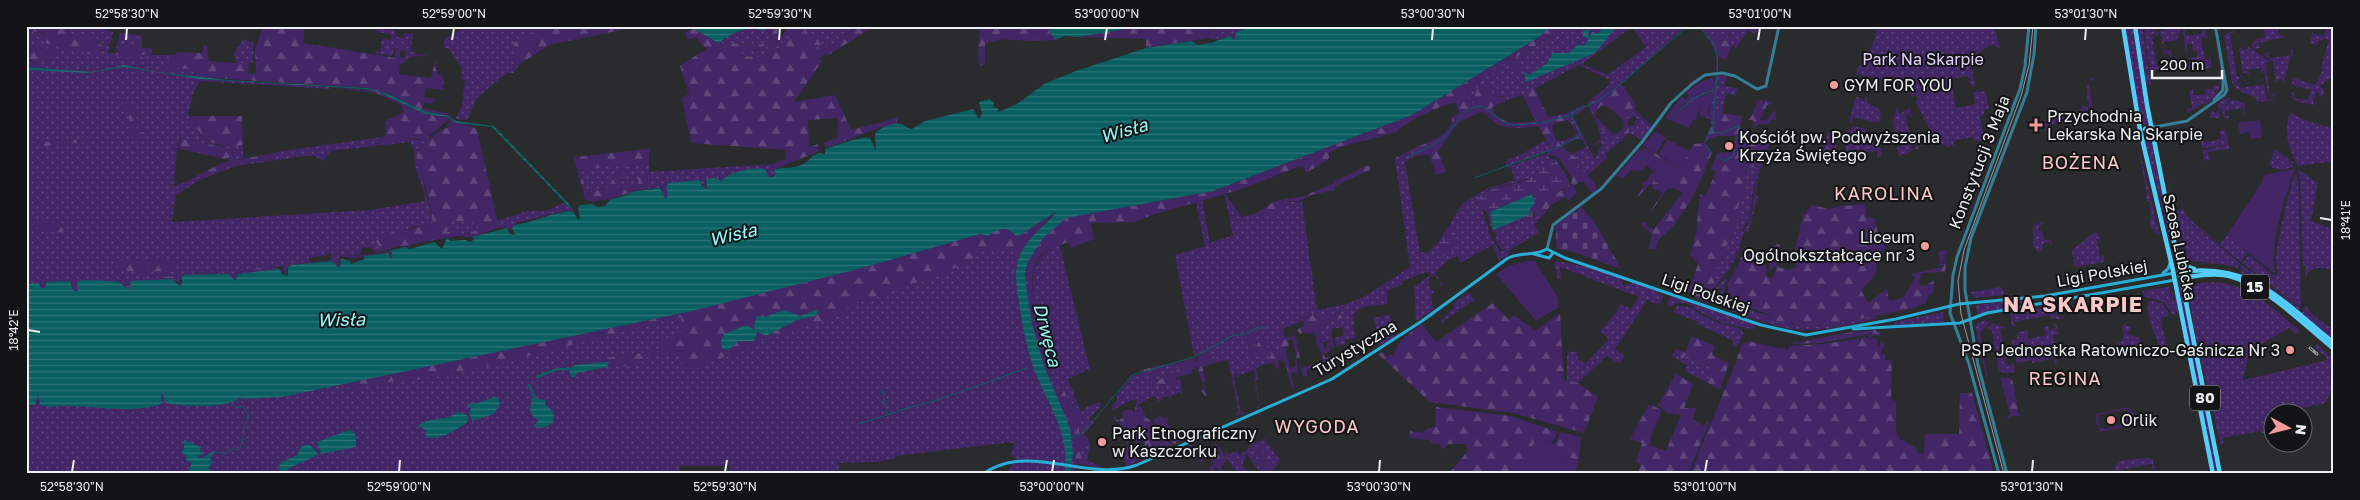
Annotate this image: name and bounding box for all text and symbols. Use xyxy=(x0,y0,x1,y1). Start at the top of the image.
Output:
text: 52°58'30"N xyxy=(95,6,159,21)
text: 52°59'00"N xyxy=(422,6,486,21)
text: 52°59'30"N xyxy=(748,6,812,21)
text: 53°00'00"N xyxy=(1075,6,1139,21)
text: 53°00'30"N xyxy=(1401,6,1465,21)
text: 53°01'00"N xyxy=(1728,6,1792,21)
text: 53°01'30"N xyxy=(2055,6,2117,21)
scale bar xyxy=(2152,48,2222,80)
park label: Park Na Skarpie xyxy=(1862,49,1984,69)
text: 200 m xyxy=(2160,55,2204,73)
place label: GYM FOR YOU xyxy=(1844,75,1952,95)
marker: GYM FOR YOU xyxy=(1828,79,1840,91)
street label: Konstytucji 3 Maja xyxy=(1944,92,2014,232)
place label: Przychodnia Lekarska Na Skarpie xyxy=(2047,106,2203,144)
water label: Wisła xyxy=(1098,113,1151,147)
marker: Przychodnia Lekarska Na Skarpie xyxy=(2029,118,2043,132)
place label: Kościół pw. Podwyższenia Krzyża Świętego xyxy=(1739,127,1940,165)
marker: Kościół pw. Podwyższenia Krzyża Świętego xyxy=(1723,140,1735,152)
district label: BOŻENA xyxy=(2042,151,2120,173)
district label: KAROLINA xyxy=(1834,182,1934,204)
street label: Szosa Lubicka xyxy=(2159,192,2201,302)
text: 18°41'E xyxy=(2338,200,2353,240)
water label: Wisła xyxy=(707,218,759,250)
place label: Liceum Ogólnokształcące nr 3 xyxy=(1743,227,1915,265)
marker: Liceum Ogólnokształcące nr 3 xyxy=(1919,240,1931,252)
street label: Ligi Polskiej xyxy=(2055,255,2149,291)
street label: Ligi Polskiej xyxy=(1659,269,1753,317)
road number: 15 xyxy=(2241,274,2269,300)
district label: NA SKARPIE xyxy=(2003,291,2143,317)
water label: Drwęca xyxy=(1029,301,1067,370)
water label: Wisła xyxy=(317,308,366,330)
text: 18°42'E xyxy=(6,310,21,350)
street label: Turystyczna xyxy=(1310,315,1400,381)
place label: PSP Jednostka Ratowniczo-Gaśnicza Nr 3 xyxy=(1961,340,2280,360)
marker: PSP Jednostka Ratowniczo-Gaśnicza Nr 3 xyxy=(2284,344,2296,356)
district label: REGINA xyxy=(2028,367,2102,389)
road number: 80 xyxy=(2190,386,2220,410)
north arrow xyxy=(2262,402,2312,452)
place label: Orlik xyxy=(2121,410,2158,430)
marker: Orlik xyxy=(2105,414,2117,426)
district label: WYGODA xyxy=(1275,415,1359,437)
place label: Park Etnograficzny w Kaszczorku xyxy=(1112,423,1257,461)
text: N xyxy=(2292,423,2310,436)
marker: Park Etnograficzny w Kaszczorku xyxy=(1096,436,1108,448)
text: 52°58'30"N xyxy=(40,479,104,494)
text: 52°59'00"N xyxy=(367,479,431,494)
text: 52°59'30"N xyxy=(693,479,757,494)
text: 53°00'00"N xyxy=(1020,479,1084,494)
text: 53°00'30"N xyxy=(1347,479,1411,494)
text: 53°01'00"N xyxy=(1673,479,1737,494)
text: 53°01'30"N xyxy=(2001,479,2063,494)

